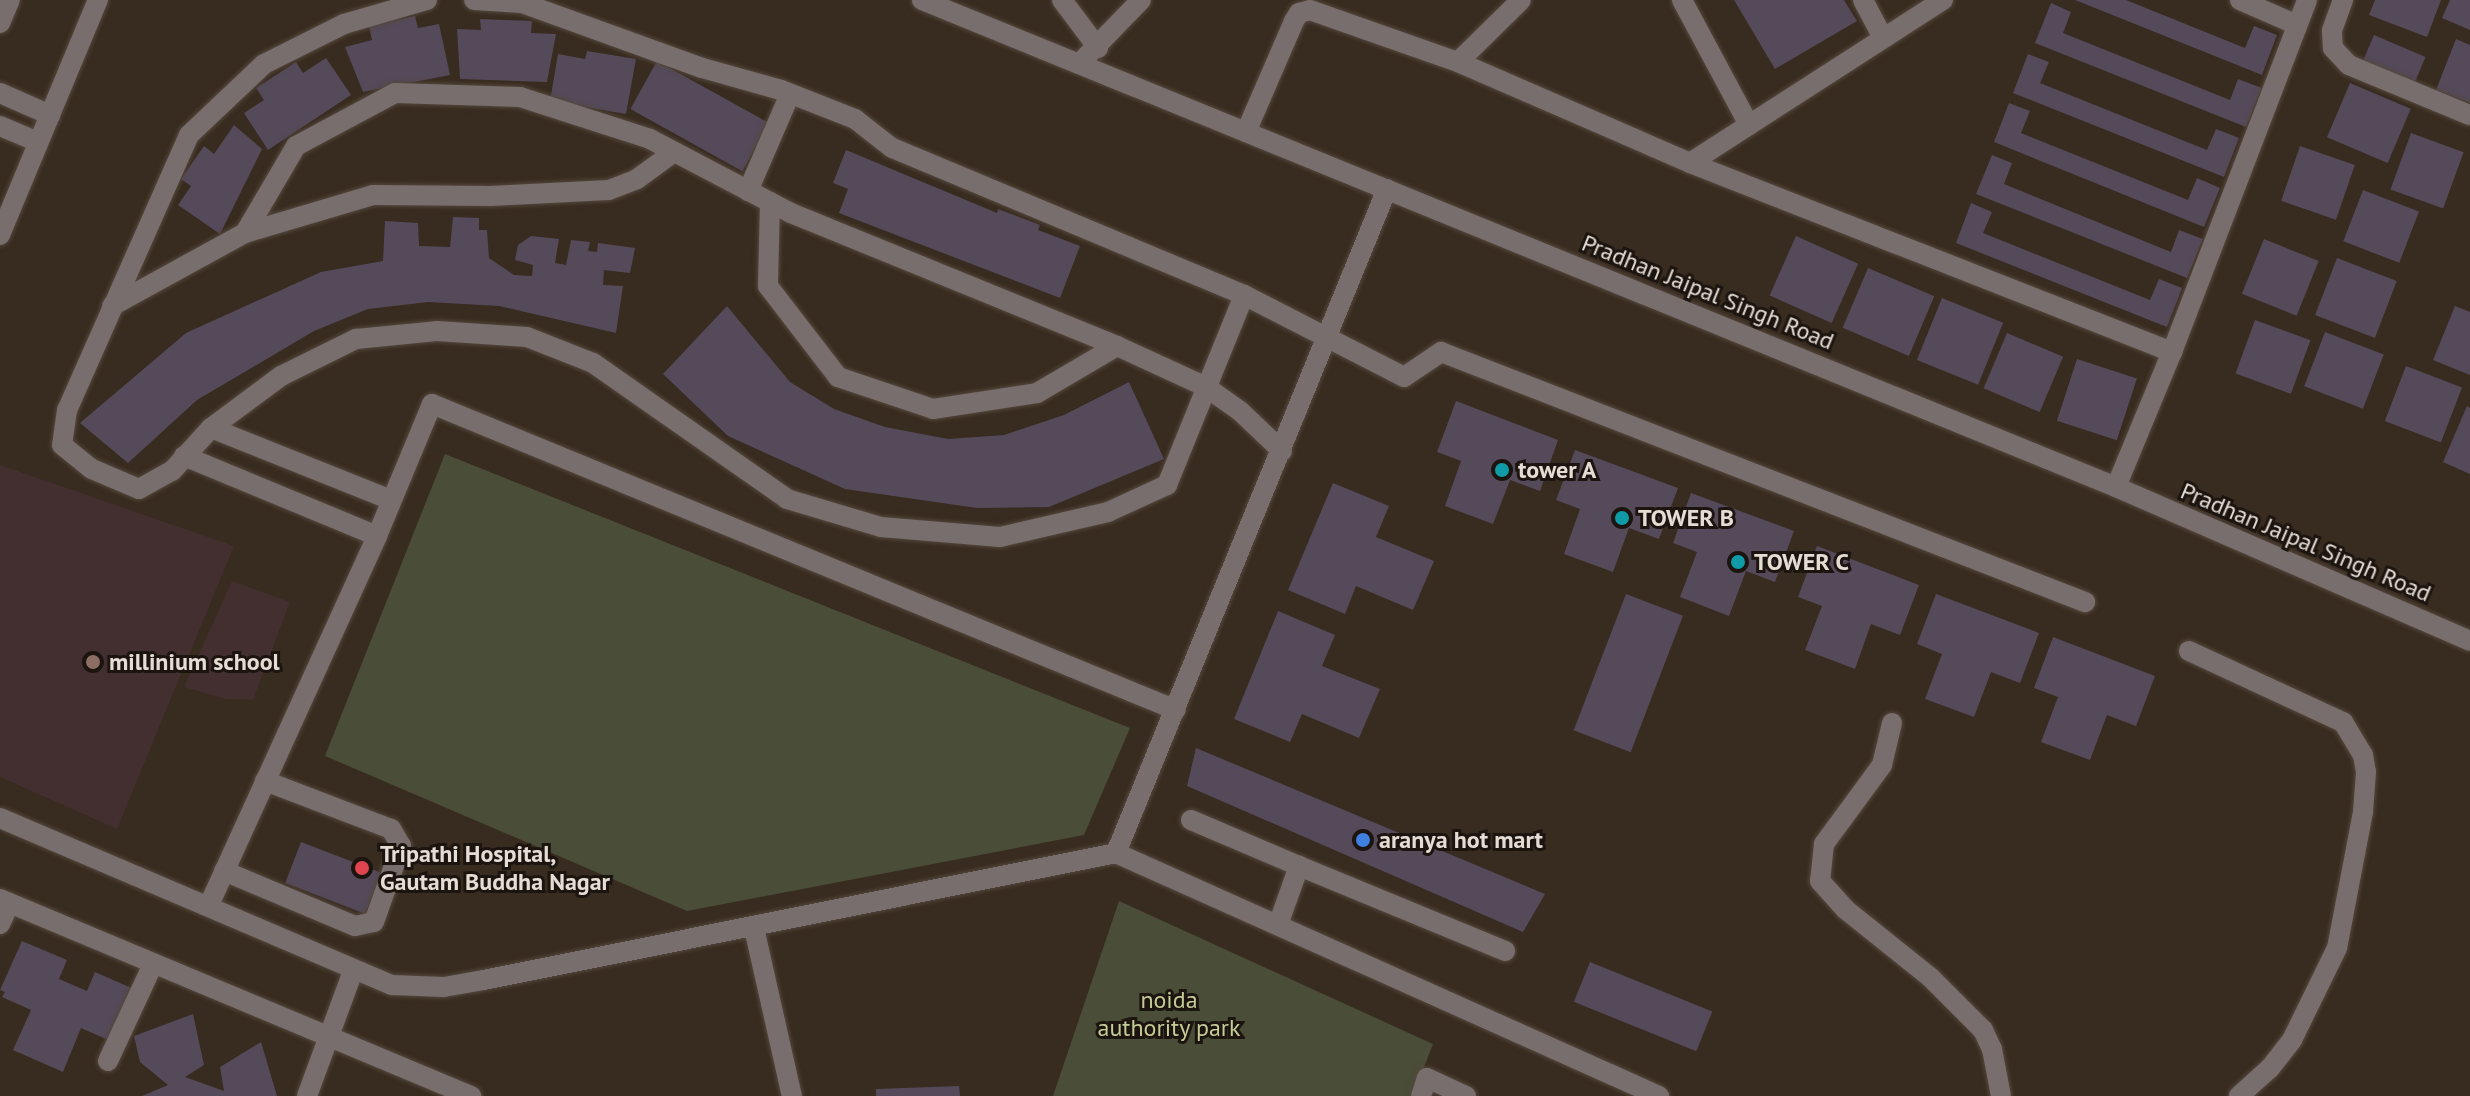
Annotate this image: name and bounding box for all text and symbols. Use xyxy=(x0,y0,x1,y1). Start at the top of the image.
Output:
street label: Pradhan Jaipal Singh Road xyxy=(1578,228,1838,356)
place label: tower A xyxy=(1518,456,1597,484)
marker: tower A xyxy=(1493,461,1511,479)
street label: Pradhan Jaipal Singh Road xyxy=(2176,476,2436,608)
place label: TOWER B xyxy=(1638,504,1734,532)
marker: TOWER B xyxy=(1613,509,1631,527)
place label: TOWER C xyxy=(1754,548,1849,576)
marker: TOWER C xyxy=(1729,553,1747,571)
place label: millinium school xyxy=(109,648,280,676)
marker: millinium school xyxy=(84,653,102,671)
place label: aranya hot mart xyxy=(1379,826,1543,854)
marker: aranya hot mart xyxy=(1354,831,1372,849)
place label: Tripathi Hospital, Gautam Buddha Nagar xyxy=(380,840,610,896)
marker: Tripathi Hospital, Gautam Buddha Nagar xyxy=(351,857,373,879)
park label: noida authority park xyxy=(1097,986,1241,1042)

